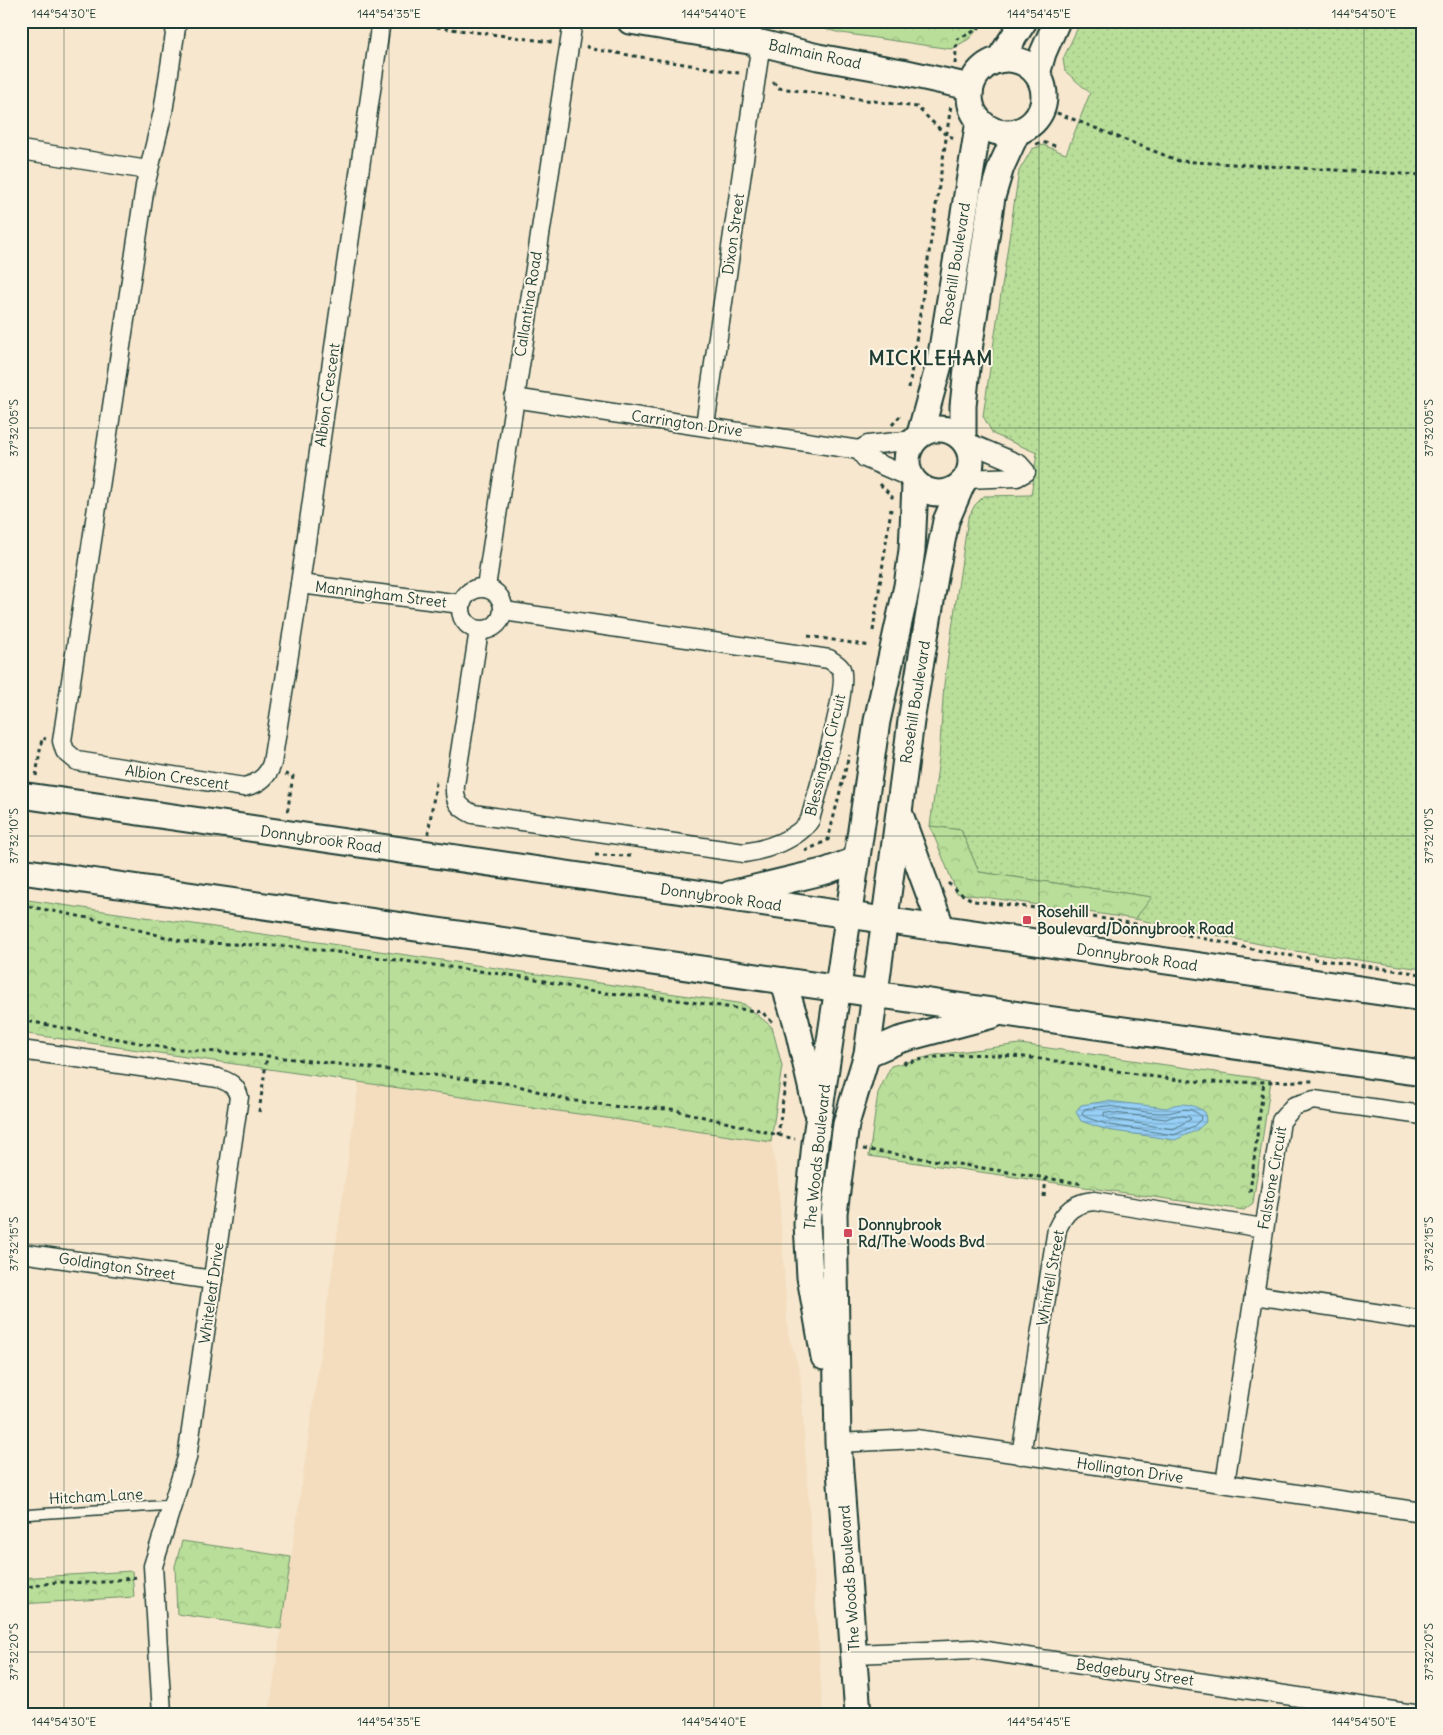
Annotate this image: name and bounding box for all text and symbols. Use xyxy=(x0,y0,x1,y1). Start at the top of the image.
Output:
text: 144°54'30"E xyxy=(32,6,96,21)
text: 144°54'35"E xyxy=(357,6,421,21)
text: 144°54'40"E xyxy=(682,6,746,21)
text: 144°54'45"E xyxy=(1007,6,1071,21)
text: 144°54'50"E xyxy=(1332,6,1396,21)
street label: Balmain Road xyxy=(767,35,863,73)
street label: Dixon Street xyxy=(718,192,748,276)
street label: Rosehill Boulevard xyxy=(936,201,974,327)
street label: Callantina Road xyxy=(510,250,546,358)
street label: Albion Crescent xyxy=(310,342,344,448)
district label: MICKLEHAM xyxy=(868,345,994,370)
text: 37°32'05"S xyxy=(6,399,21,457)
text: 37°32'05"S xyxy=(1421,399,1436,457)
street label: Carrington Drive xyxy=(630,406,744,440)
street label: Manningham Street xyxy=(314,577,448,611)
street label: Rosehill Boulevard xyxy=(896,639,934,765)
street label: Blessington Circuit xyxy=(801,692,849,818)
street label: Albion Crescent xyxy=(124,760,230,794)
text: 37°32'10"S xyxy=(6,808,21,864)
text: 37°32'10"S xyxy=(1421,808,1436,864)
street label: Donnybrook Road xyxy=(259,821,383,857)
street label: Donnybrook Road xyxy=(659,879,783,915)
place label: Rosehill Boulevard/Donnybrook Road xyxy=(1037,902,1234,939)
marker: Rosehill Boulevard/Donnybrook Road xyxy=(1021,914,1033,926)
street label: Donnybrook Road xyxy=(1075,939,1199,975)
street label: The Woods Boulevard xyxy=(800,1083,834,1231)
street label: Falstone Circuit xyxy=(1254,1125,1290,1231)
place label: Donnybrook Rd/The Woods Bvd xyxy=(858,1215,985,1251)
text: 37°32'15"S xyxy=(6,1216,21,1271)
text: 37°32'15"S xyxy=(1421,1216,1436,1271)
marker: Donnybrook Rd/The Woods Bvd xyxy=(842,1227,854,1239)
street label: Whinfell Street xyxy=(1032,1228,1068,1328)
street label: Whiteleaf Drive xyxy=(194,1241,228,1345)
street label: Goldington Street xyxy=(57,1248,177,1284)
street label: Hollington Drive xyxy=(1075,1453,1185,1487)
street label: Hitcham Lane xyxy=(48,1484,144,1508)
street label: The Woods Boulevard xyxy=(834,1504,864,1652)
text: 37°32'20"S xyxy=(6,1623,21,1681)
text: 37°32'20"S xyxy=(1421,1623,1436,1681)
street label: Bedgebury Street xyxy=(1075,1654,1195,1690)
text: 144°54'30"E xyxy=(32,1714,96,1729)
text: 144°54'35"E xyxy=(357,1714,421,1729)
text: 144°54'40"E xyxy=(682,1714,746,1729)
text: 144°54'45"E xyxy=(1007,1714,1071,1729)
text: 144°54'50"E xyxy=(1332,1714,1396,1729)

